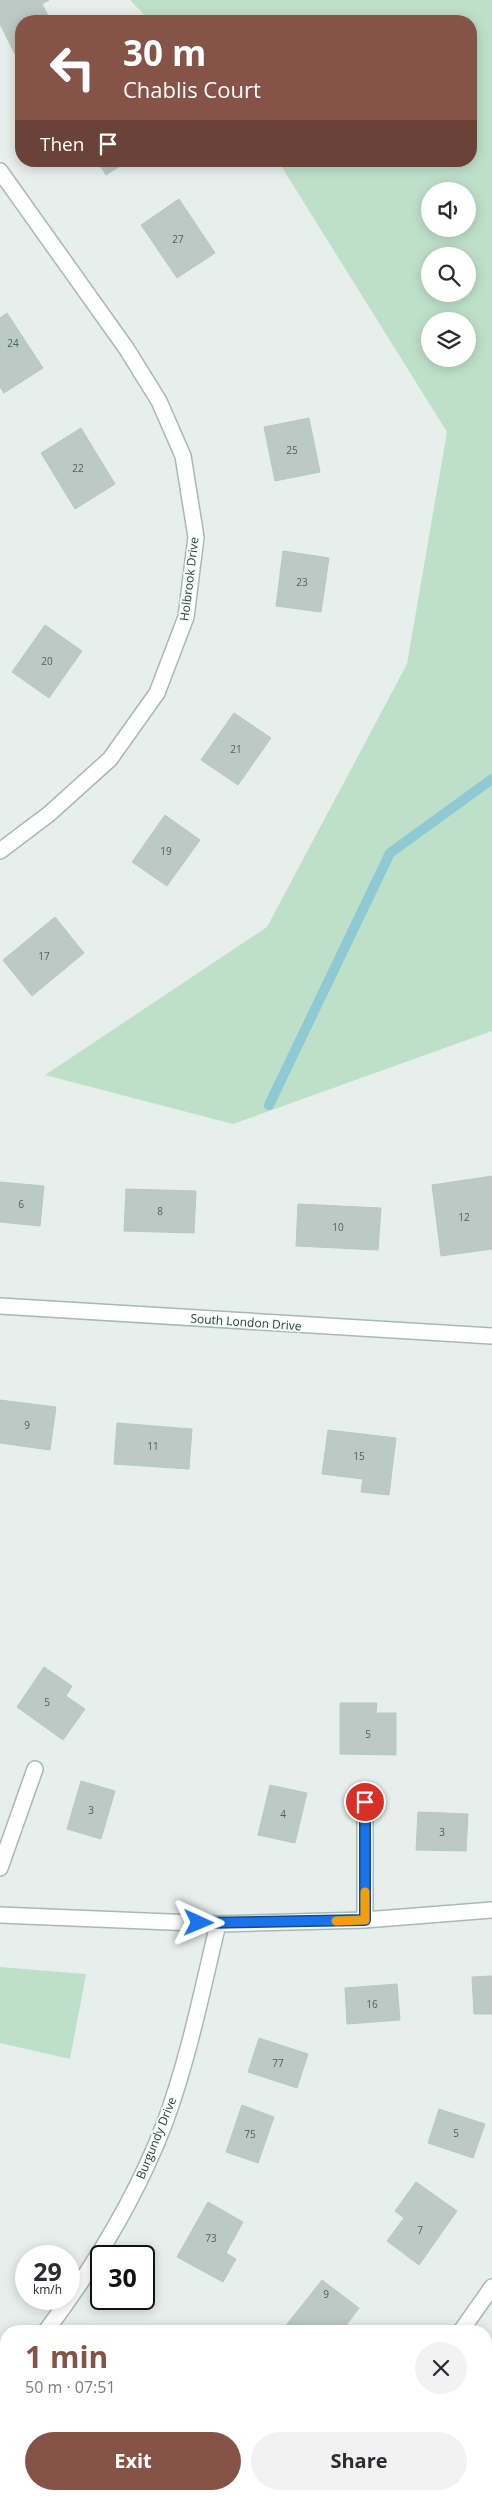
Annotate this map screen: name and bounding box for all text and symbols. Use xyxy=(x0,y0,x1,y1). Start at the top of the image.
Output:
text: 30 m xyxy=(123,29,206,76)
icon: left xyxy=(40,35,105,100)
text: Chablis Court xyxy=(123,74,261,104)
icon: arrive xyxy=(94,130,122,158)
text: Then xyxy=(40,131,84,157)
map controls xyxy=(421,182,476,367)
button: sound xyxy=(421,182,476,237)
house number: 27 xyxy=(172,232,184,246)
button: search xyxy=(421,247,476,302)
button: layers xyxy=(421,312,476,367)
house number: 24 xyxy=(7,336,19,350)
house number: 25 xyxy=(286,443,298,457)
house number: 22 xyxy=(72,461,84,475)
street label: Holbrook Drive xyxy=(175,536,203,622)
house number: 23 xyxy=(296,575,308,589)
house number: 20 xyxy=(41,654,53,668)
house number: 21 xyxy=(230,742,242,756)
house number: 19 xyxy=(160,844,172,858)
house number: 17 xyxy=(38,949,50,963)
house number: 6 xyxy=(18,1197,24,1211)
house number: 8 xyxy=(157,1204,163,1218)
house number: 12 xyxy=(458,1210,470,1224)
house number: 10 xyxy=(332,1220,344,1234)
street label: South London Drive xyxy=(190,1310,302,1334)
house number: 9 xyxy=(24,1418,30,1432)
house number: 11 xyxy=(147,1439,159,1453)
house number: 15 xyxy=(353,1449,365,1463)
house number: 5 xyxy=(44,1695,50,1709)
house number: 5 xyxy=(365,1727,371,1741)
pin xyxy=(344,1781,386,1823)
icon: arrive xyxy=(351,1788,379,1816)
house number: 3 xyxy=(88,1803,94,1817)
house number: 4 xyxy=(280,1807,286,1821)
house number: 3 xyxy=(439,1825,445,1839)
position arrow xyxy=(172,1896,224,1948)
house number: 16 xyxy=(366,1997,378,2011)
house number: 77 xyxy=(272,2056,284,2070)
street label: Burgundy Drive xyxy=(132,2094,180,2182)
house number: 5 xyxy=(453,2126,459,2140)
house number: 75 xyxy=(244,2127,256,2141)
house number: 7 xyxy=(417,2223,423,2237)
house number: 73 xyxy=(205,2231,217,2245)
speed limit sign: 30 xyxy=(90,2245,155,2310)
text: 29 xyxy=(33,2254,62,2288)
text: km/h xyxy=(33,2281,62,2298)
house number: 9 xyxy=(323,2287,329,2301)
text: 1 min xyxy=(25,2336,108,2377)
button: close xyxy=(415,2342,467,2394)
text: 50 m · 07:51 xyxy=(25,2376,116,2398)
button: Exit xyxy=(25,2432,241,2490)
button: Share xyxy=(251,2432,467,2490)

